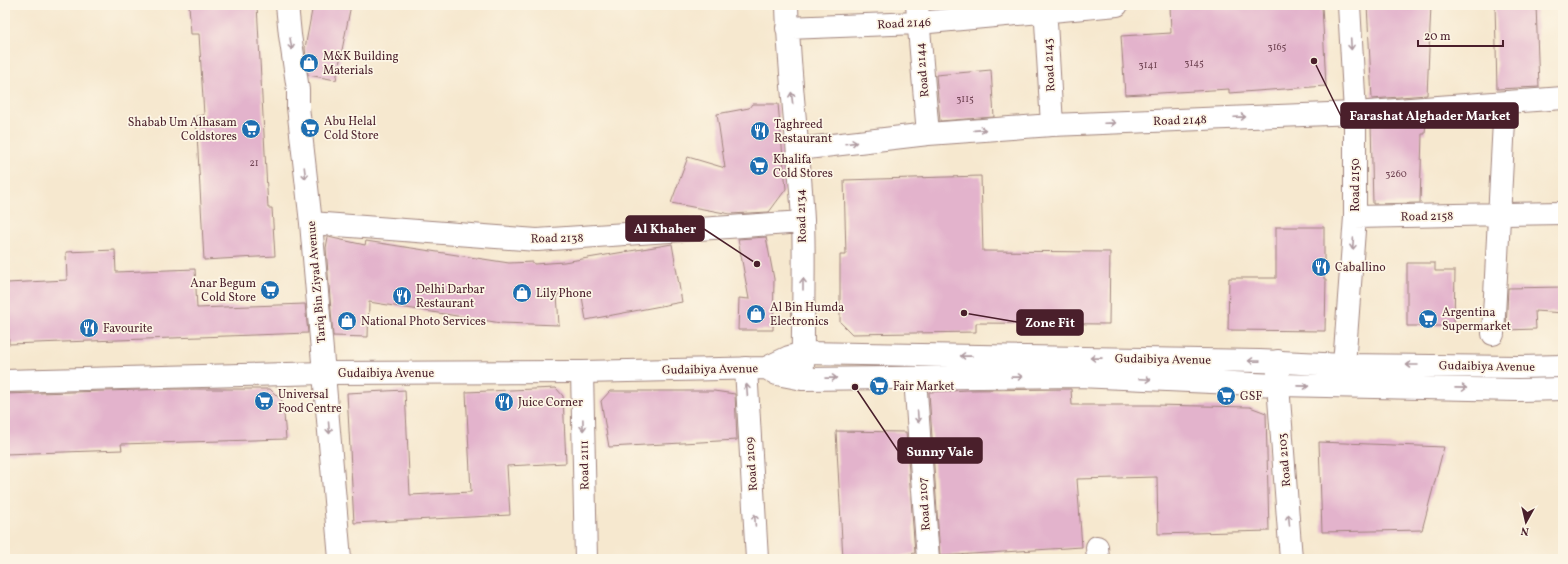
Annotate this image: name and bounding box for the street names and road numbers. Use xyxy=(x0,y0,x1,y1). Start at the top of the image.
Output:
street label: Road 2146 xyxy=(877,15,931,33)
street label: Road 2143 xyxy=(1041,38,1059,92)
street label: Road 2144 xyxy=(913,42,933,98)
street label: Road 2148 xyxy=(1153,112,1207,130)
street label: Road 2150 xyxy=(1348,158,1364,212)
street label: Road 2134 xyxy=(793,189,811,243)
street label: Road 2158 xyxy=(1401,209,1453,225)
street label: Tariq Bin Ziyad Avenue xyxy=(304,220,330,344)
street label: Road 2138 xyxy=(530,231,584,247)
street label: Gudaibiya Avenue xyxy=(1115,351,1212,369)
street label: Gudaibiya Avenue xyxy=(1439,358,1536,376)
street label: Gudaibiya Avenue xyxy=(662,361,759,379)
street label: Gudaibiya Avenue xyxy=(338,366,434,382)
street label: Road 2103 xyxy=(1275,432,1295,487)
street label: Road 2109 xyxy=(742,436,762,492)
street label: Road 2111 xyxy=(577,440,593,490)
street label: Road 2107 xyxy=(915,476,935,531)

